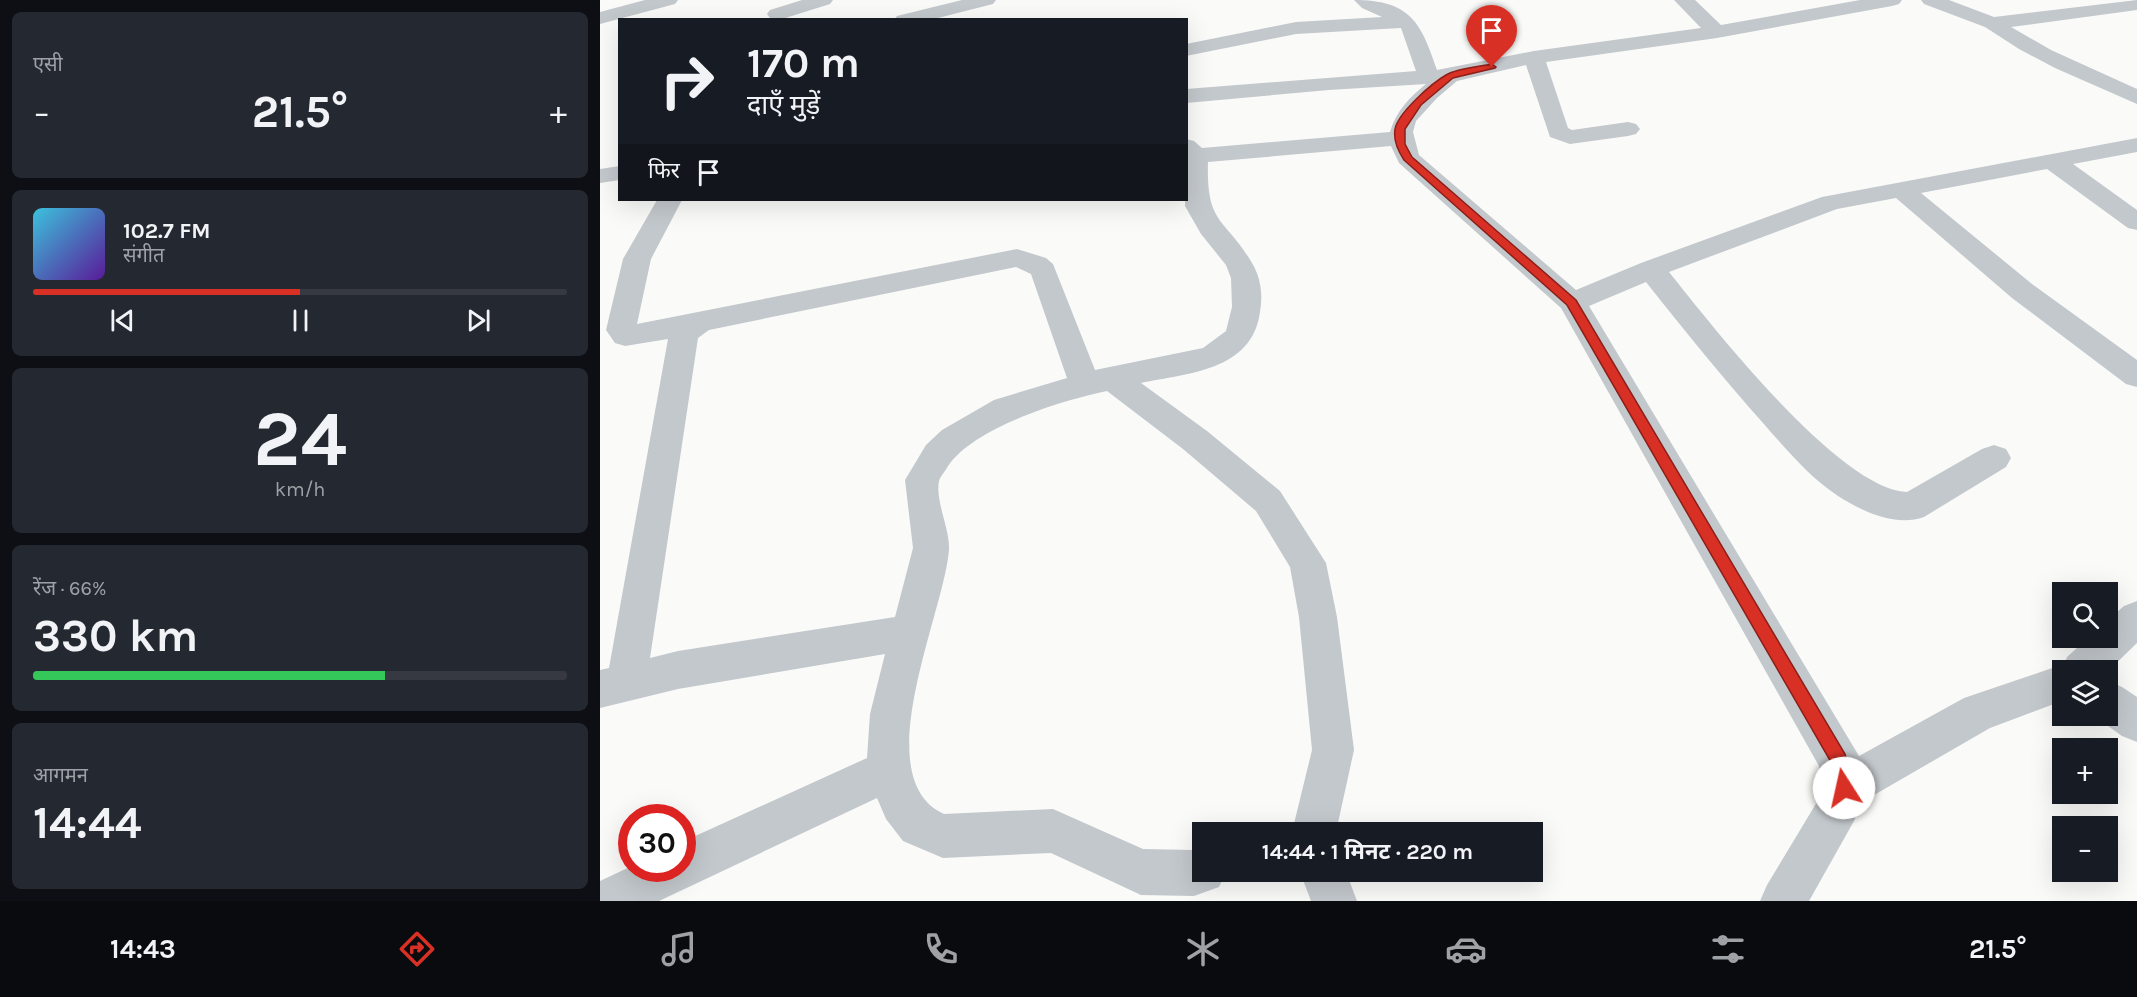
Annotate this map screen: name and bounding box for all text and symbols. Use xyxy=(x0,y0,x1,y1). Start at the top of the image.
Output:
pin xyxy=(1466,5,1517,67)
icon: arrive xyxy=(1475,14,1508,47)
text: 170 m xyxy=(747,38,860,88)
icon: right xyxy=(648,42,726,120)
text: एसी xyxy=(33,53,63,76)
text: 21.5° xyxy=(252,86,348,138)
text: दाएँ मुड़ें xyxy=(747,89,820,121)
text: − xyxy=(33,93,50,131)
text: + xyxy=(550,93,567,131)
icon: arrive xyxy=(692,156,725,189)
text: फिर xyxy=(648,158,680,184)
text: 102.7 FM xyxy=(123,218,211,244)
text: संगीत xyxy=(123,244,164,267)
icon: previous xyxy=(106,304,139,337)
icon: pause xyxy=(284,304,317,337)
icon: next xyxy=(462,304,495,337)
text: 24 xyxy=(253,393,347,485)
text: km/h xyxy=(275,478,325,501)
text: रेंज · 66% xyxy=(33,577,107,600)
map controls xyxy=(2052,582,2118,882)
button: search xyxy=(2052,582,2118,648)
text: 330 km xyxy=(33,610,198,662)
button: layers xyxy=(2052,660,2118,726)
button: + xyxy=(2052,738,2118,804)
position arrow xyxy=(1812,756,1876,820)
text: आगमन xyxy=(33,764,88,787)
text: 14:44 xyxy=(33,797,142,849)
speed limit sign: 30 xyxy=(618,804,696,882)
button: − xyxy=(2052,816,2118,882)
text: 14:44 · 1 मिनट · 220 m xyxy=(1262,839,1473,865)
icon: directions xyxy=(396,928,438,970)
icon: music xyxy=(658,928,700,970)
icon: phone xyxy=(920,928,962,970)
icon: climate xyxy=(1182,928,1224,970)
icon: car xyxy=(1445,928,1487,970)
icon: filters xyxy=(1707,928,1749,970)
text: 14:43 xyxy=(110,933,176,965)
text: 21.5° xyxy=(1969,933,2027,965)

